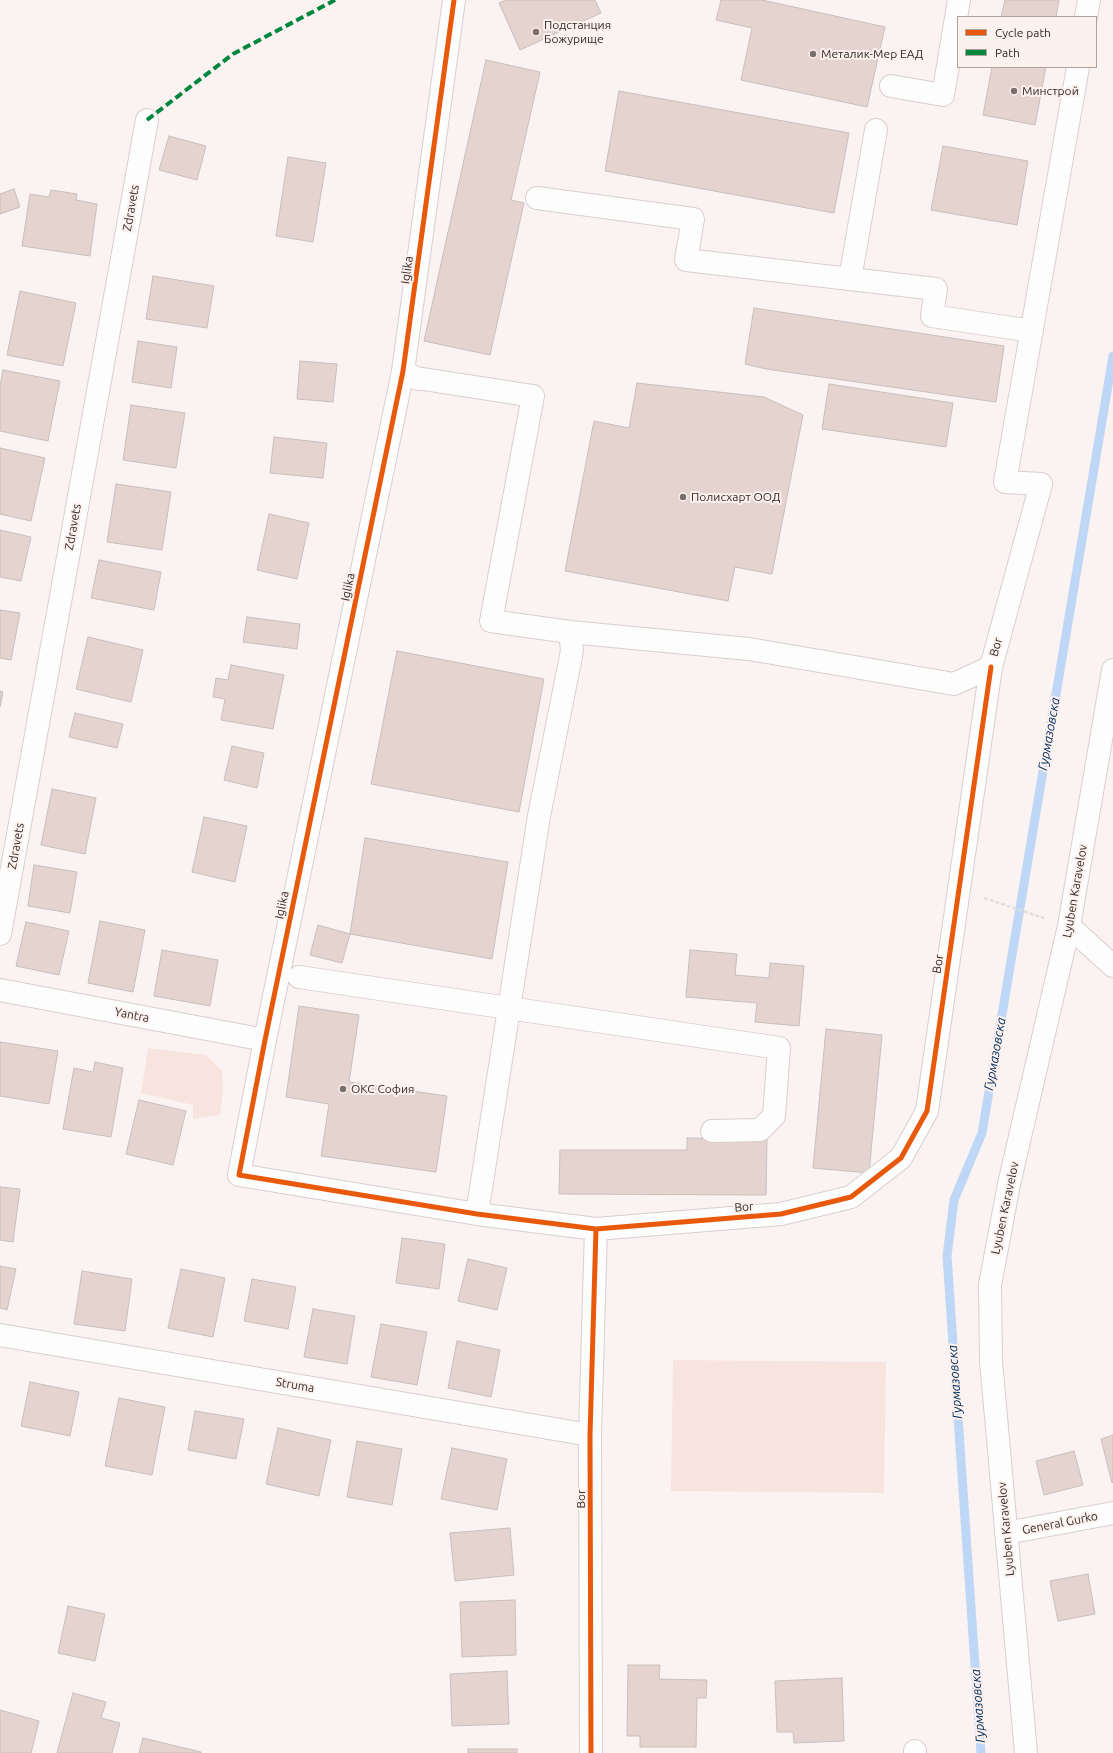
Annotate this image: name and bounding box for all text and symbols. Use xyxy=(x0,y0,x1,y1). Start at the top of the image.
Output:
legend xyxy=(957,16,1097,68)
place label: Подстанция Божурище xyxy=(544,18,611,46)
text: Cycle path xyxy=(995,26,1051,39)
marker: Подстанция Божурище xyxy=(531,27,541,37)
text: Path xyxy=(995,46,1020,59)
place label: Металик-Мер ЕАД xyxy=(821,47,923,61)
marker: Металик-Мер ЕАД xyxy=(808,49,818,59)
place label: Минстрой xyxy=(1022,84,1079,98)
marker: Минстрой xyxy=(1009,86,1019,96)
street label: Zdravets xyxy=(120,184,142,232)
street label: Iglika xyxy=(398,255,416,285)
place label: Полисхарт ООД xyxy=(691,490,780,504)
marker: Полисхарт ООД xyxy=(678,492,688,502)
street label: Zdravets xyxy=(62,503,84,551)
street label: Iglika xyxy=(338,572,358,602)
street label: Bor xyxy=(987,636,1005,658)
water label: Гурмазовска xyxy=(1035,696,1063,772)
street label: Zdravets xyxy=(5,822,27,870)
street label: Lyuben Karavelov xyxy=(1060,843,1090,939)
street label: Iglika xyxy=(272,890,292,920)
street label: Bor xyxy=(930,953,946,975)
street label: Yantra xyxy=(113,1005,151,1025)
water label: Гурмазовска xyxy=(981,1016,1009,1092)
place label: ОКС София xyxy=(351,1082,414,1096)
marker: ОКС София xyxy=(338,1084,348,1094)
street label: Lyuben Karavelov xyxy=(988,1160,1022,1256)
street label: Bor xyxy=(734,1199,754,1215)
water label: Гурмазовска xyxy=(945,1345,965,1419)
street label: Struma xyxy=(275,1375,315,1395)
street label: Lyuben Karavelov xyxy=(995,1481,1017,1577)
street label: Bor xyxy=(574,1489,588,1509)
street label: General Gurko xyxy=(1021,1509,1099,1537)
water label: Гурмазовска xyxy=(968,1669,988,1743)

